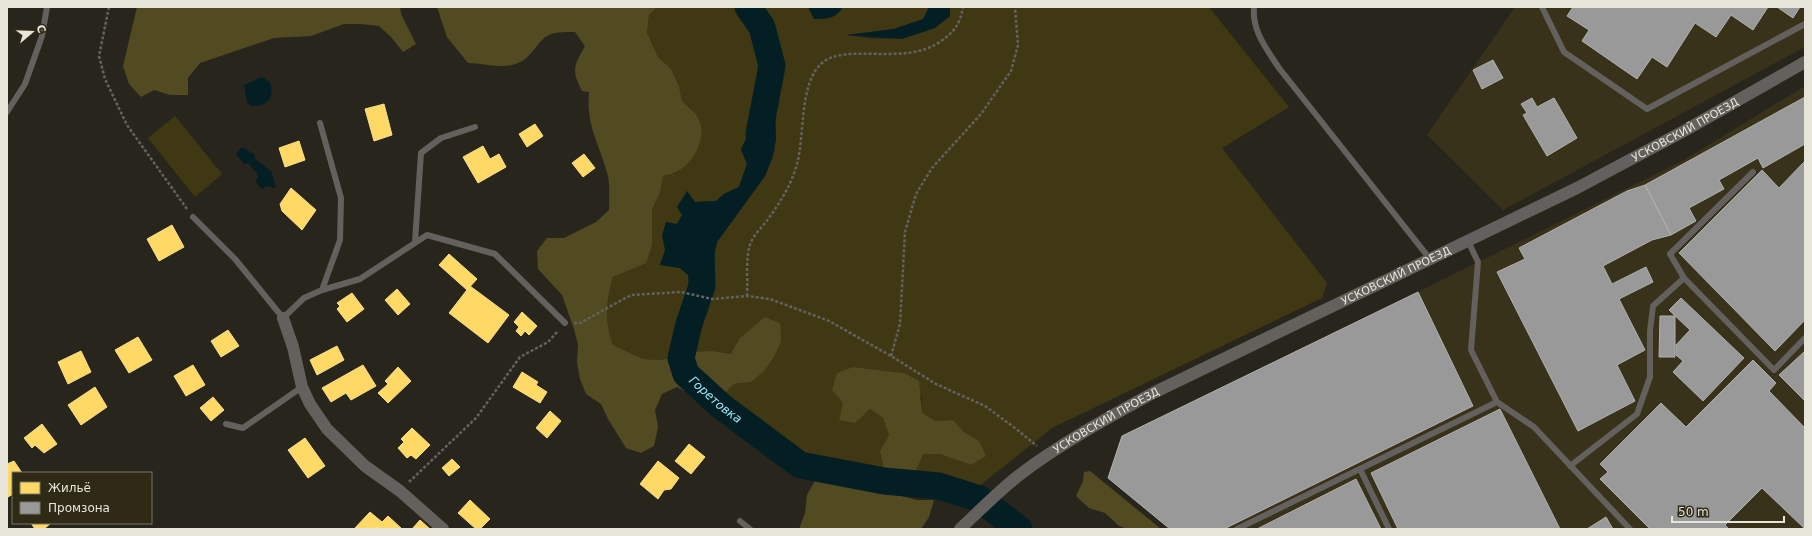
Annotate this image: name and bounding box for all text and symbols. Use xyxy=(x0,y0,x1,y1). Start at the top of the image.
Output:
north arrow xyxy=(12,12,52,52)
text: С xyxy=(34,23,48,35)
street label: УСКОВСКИЙ ПРОЕЗД xyxy=(1630,95,1741,165)
street label: УСКОВСКИЙ ПРОЕЗД xyxy=(1339,244,1453,308)
water label: Горетовка xyxy=(686,373,745,426)
street label: УСКОВСКИЙ ПРОЕЗД xyxy=(1051,385,1162,456)
legend xyxy=(12,472,152,524)
text: Жильё xyxy=(48,481,91,495)
scale bar xyxy=(1672,498,1784,524)
text: Промзона xyxy=(48,501,110,515)
text: 50 m xyxy=(1678,505,1709,519)

